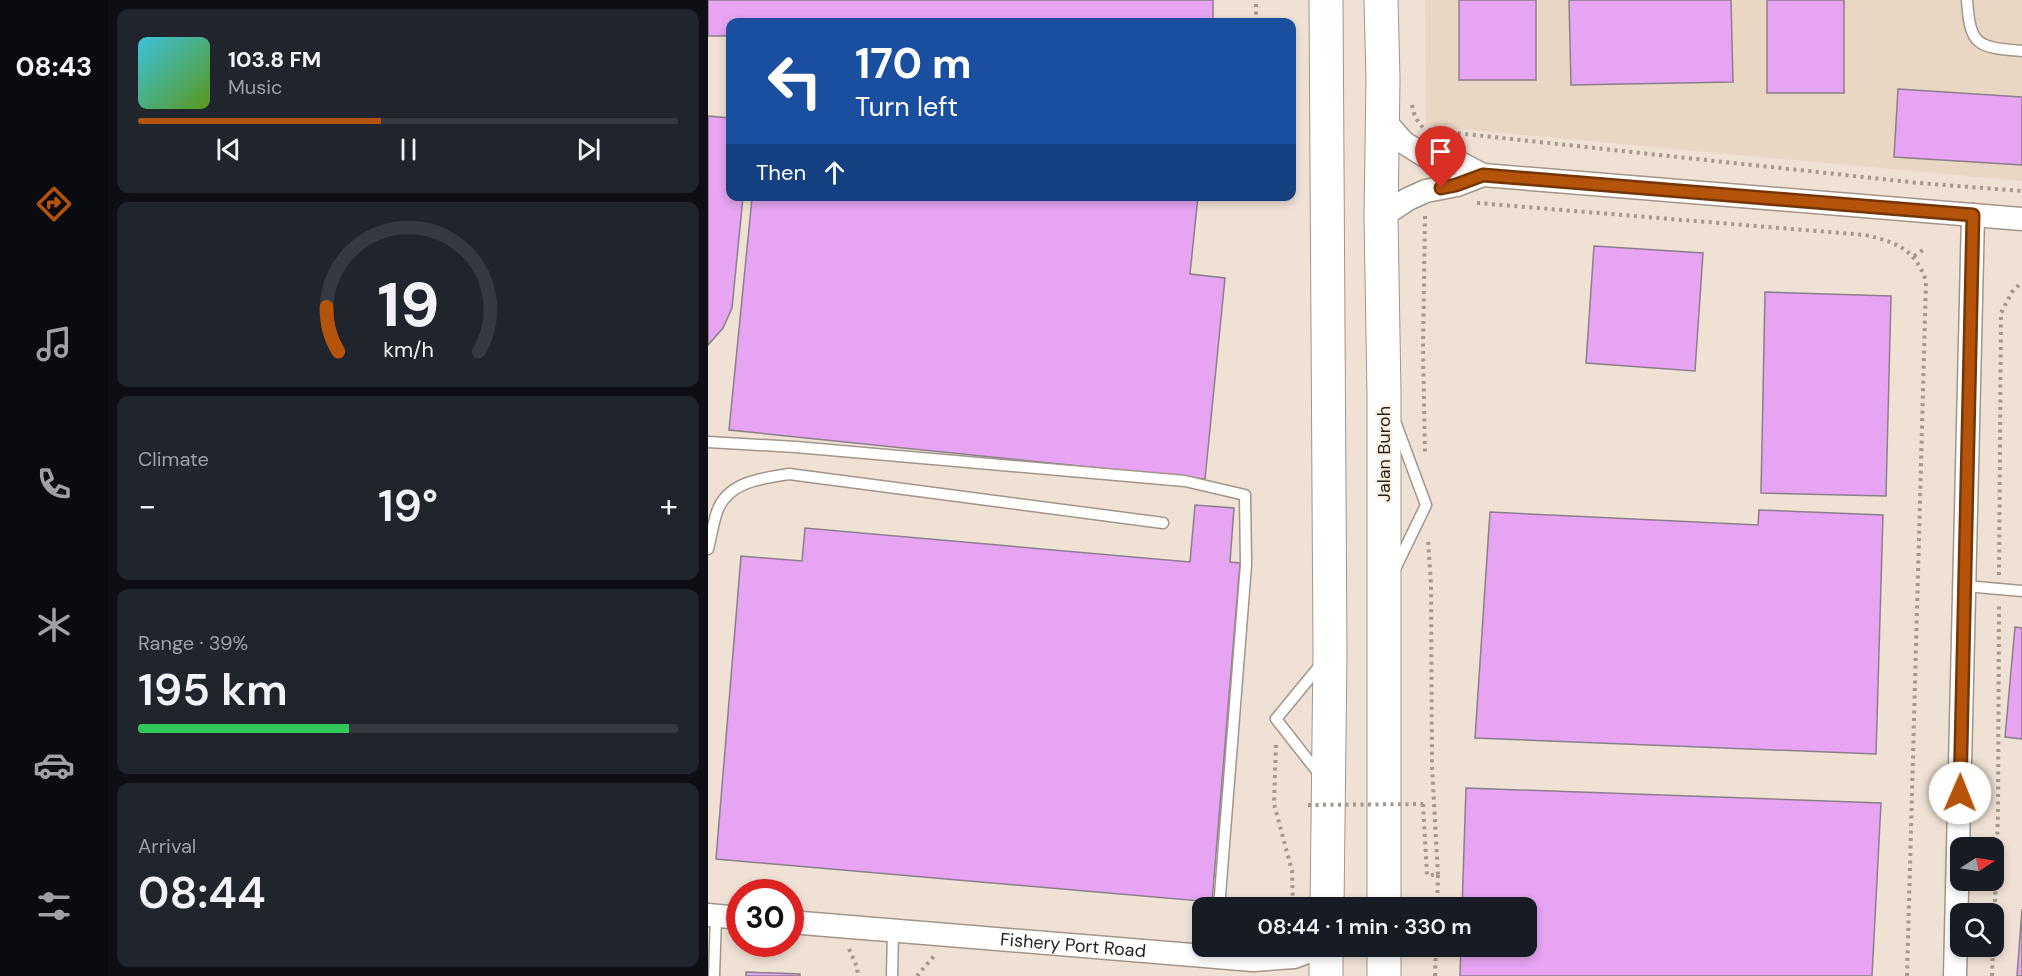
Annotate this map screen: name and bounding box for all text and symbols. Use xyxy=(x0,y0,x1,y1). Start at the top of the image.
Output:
text: 170 m xyxy=(855,36,972,91)
icon: left xyxy=(756,42,834,120)
text: 103.8 FM xyxy=(228,45,321,74)
text: 08:43 xyxy=(16,49,92,84)
text: Music xyxy=(228,74,283,100)
text: Turn left xyxy=(855,89,958,124)
pin xyxy=(1415,126,1466,188)
icon: previous xyxy=(212,133,245,166)
icon: pause xyxy=(392,133,425,166)
icon: next xyxy=(572,133,605,166)
icon: arrive xyxy=(1424,135,1457,168)
icon: ahead xyxy=(818,156,851,189)
text: Then xyxy=(756,158,806,187)
icon: directions xyxy=(33,183,75,225)
text: 19 xyxy=(377,264,439,345)
icon: music xyxy=(33,323,75,365)
text: km/h xyxy=(383,336,433,364)
street label: Jalan Buroh xyxy=(1372,406,1396,502)
text: Climate xyxy=(138,446,209,472)
icon: phone xyxy=(33,463,75,505)
text: 19° xyxy=(378,476,438,535)
text: − xyxy=(138,484,156,527)
text: + xyxy=(660,484,678,527)
icon: climate xyxy=(33,604,75,646)
text: Range · 39% xyxy=(138,630,248,656)
text: 195 km xyxy=(138,660,288,719)
icon: car xyxy=(33,744,75,786)
position arrow xyxy=(1928,761,1992,825)
text: Arrival xyxy=(138,833,196,859)
north arrow xyxy=(1950,837,2004,891)
map controls xyxy=(1950,837,2004,957)
text: 08:44 xyxy=(138,863,266,922)
speed limit sign: 30 xyxy=(726,879,804,957)
icon: filters xyxy=(33,885,75,927)
button: search xyxy=(1950,903,2004,957)
text: 08:44 · 1 min · 330 m xyxy=(1257,912,1472,941)
street label: Fishery Port Road xyxy=(999,927,1147,963)

